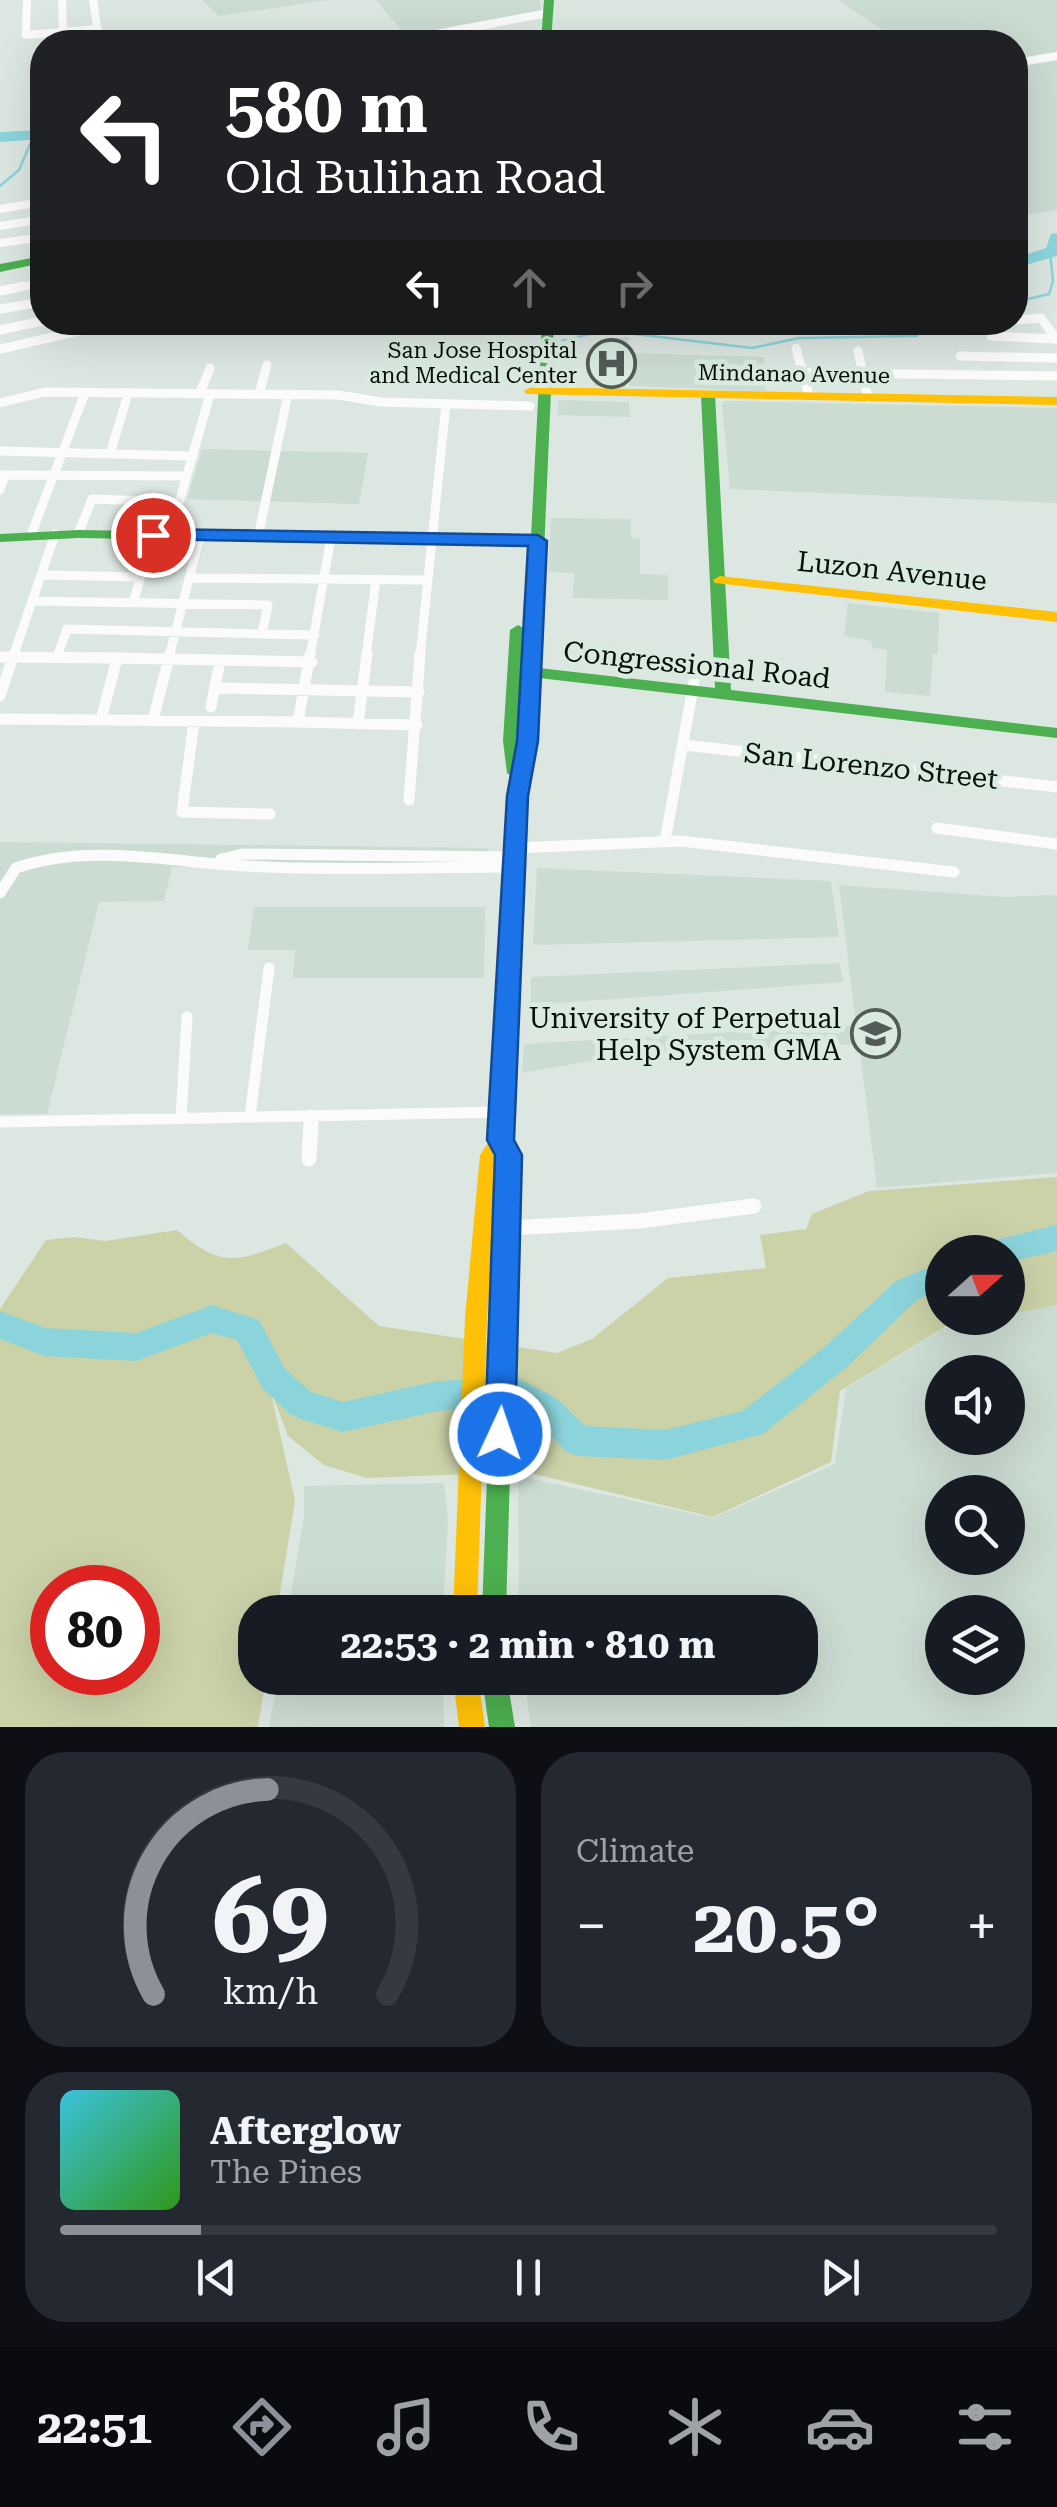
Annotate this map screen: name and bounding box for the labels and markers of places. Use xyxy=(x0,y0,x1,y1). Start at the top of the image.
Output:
hospital icon: San Jose Hospital and Medical Center xyxy=(586,337,638,389)
place label: San Jose Hospital and Medical Center xyxy=(369,338,577,388)
pin xyxy=(111,493,196,578)
place label: University of Perpetual Help System GMA xyxy=(528,1002,841,1067)
school or university icon: University of Perpetual Help System GMA xyxy=(850,1008,902,1060)

